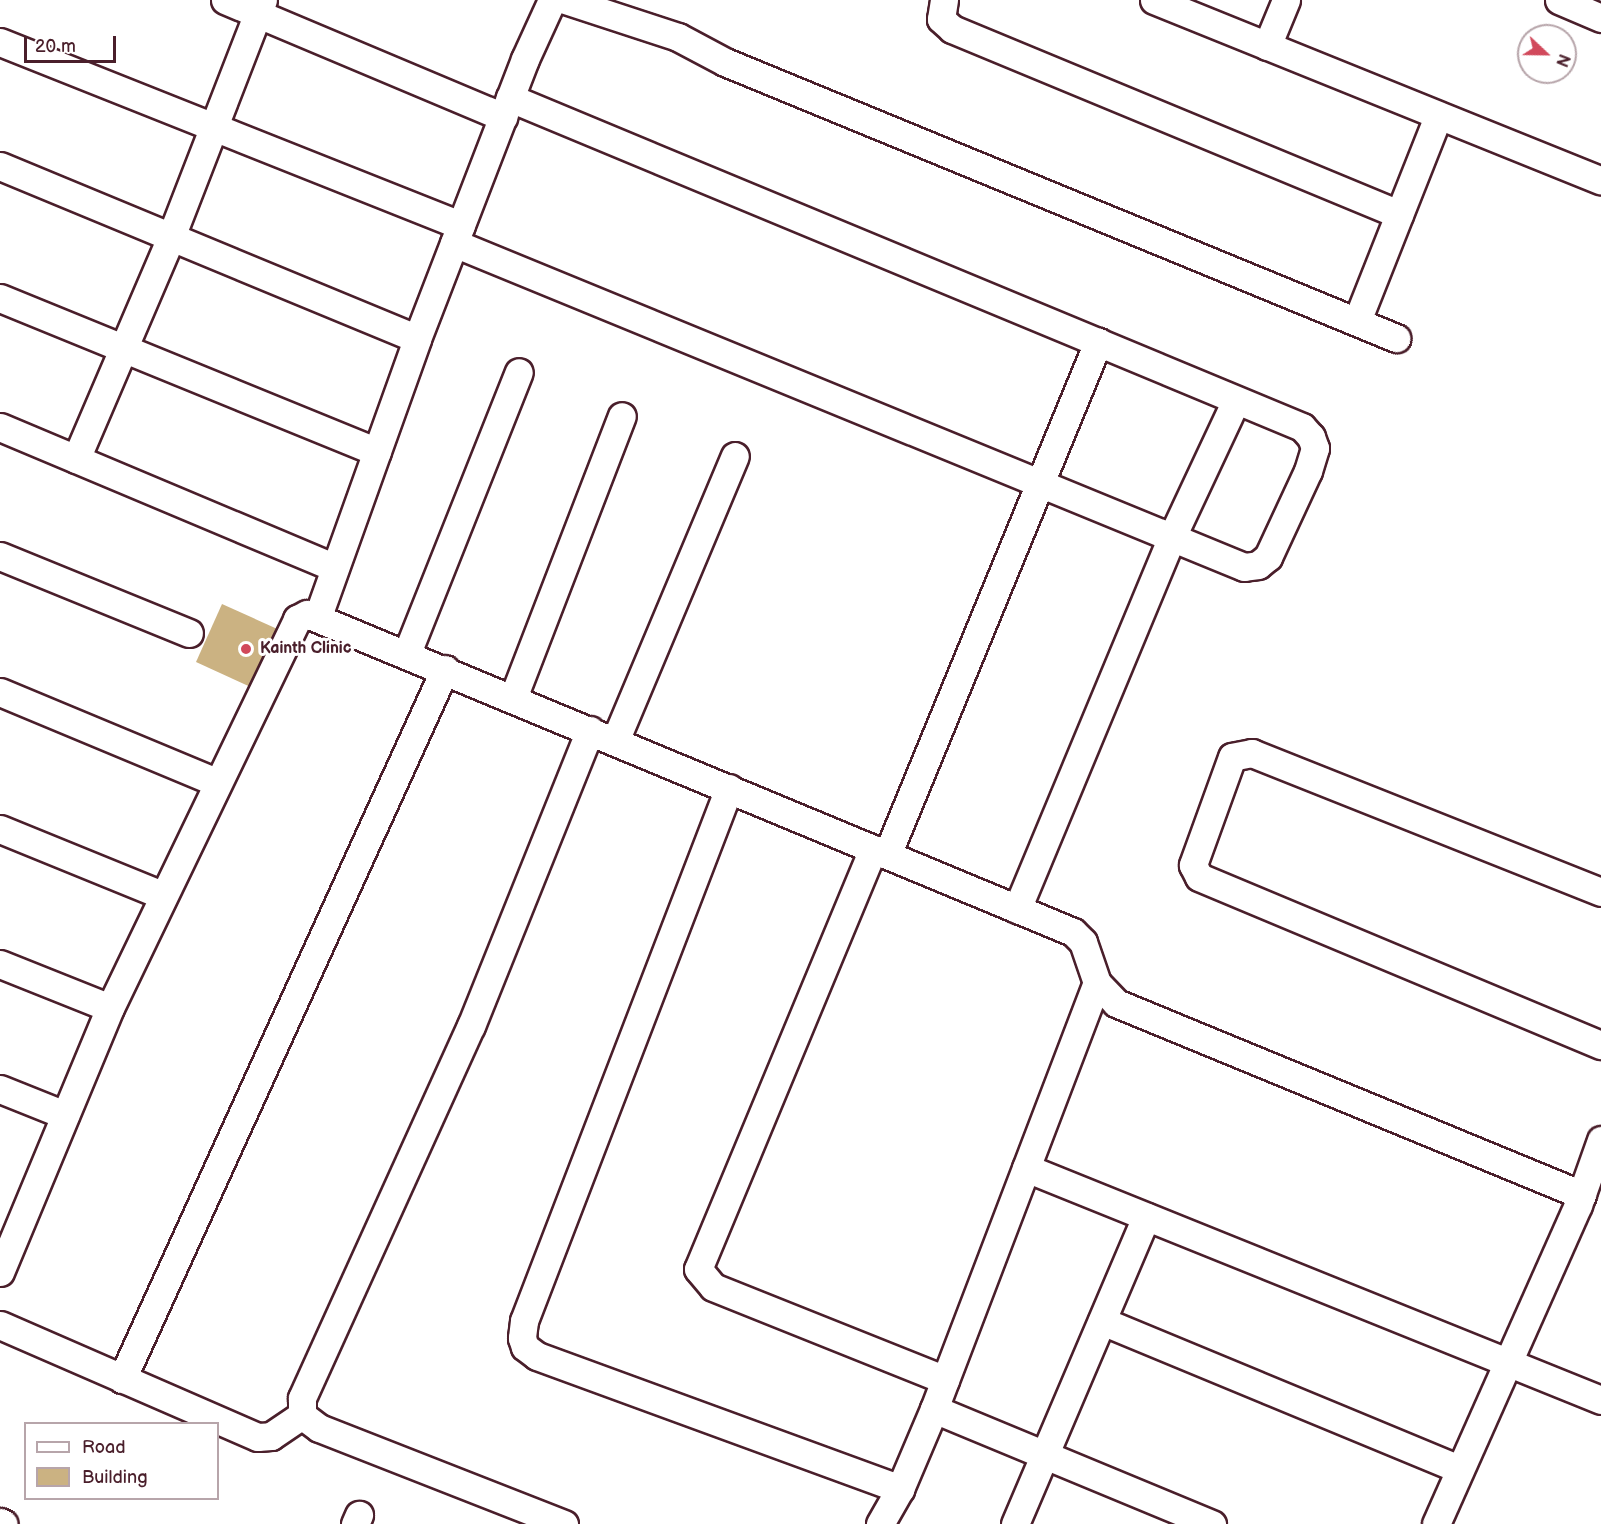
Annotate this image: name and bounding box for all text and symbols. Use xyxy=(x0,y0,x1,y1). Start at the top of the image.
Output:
scale bar xyxy=(27,24,118,62)
north arrow xyxy=(1517,24,1577,84)
text: 20 m xyxy=(35,36,76,57)
text: N xyxy=(1551,51,1573,69)
place label: Kainth Clinic xyxy=(260,639,352,659)
marker: Kainth Clinic xyxy=(237,640,255,658)
legend xyxy=(24,1422,219,1500)
text: Road xyxy=(82,1437,126,1458)
text: Building xyxy=(82,1467,148,1488)

